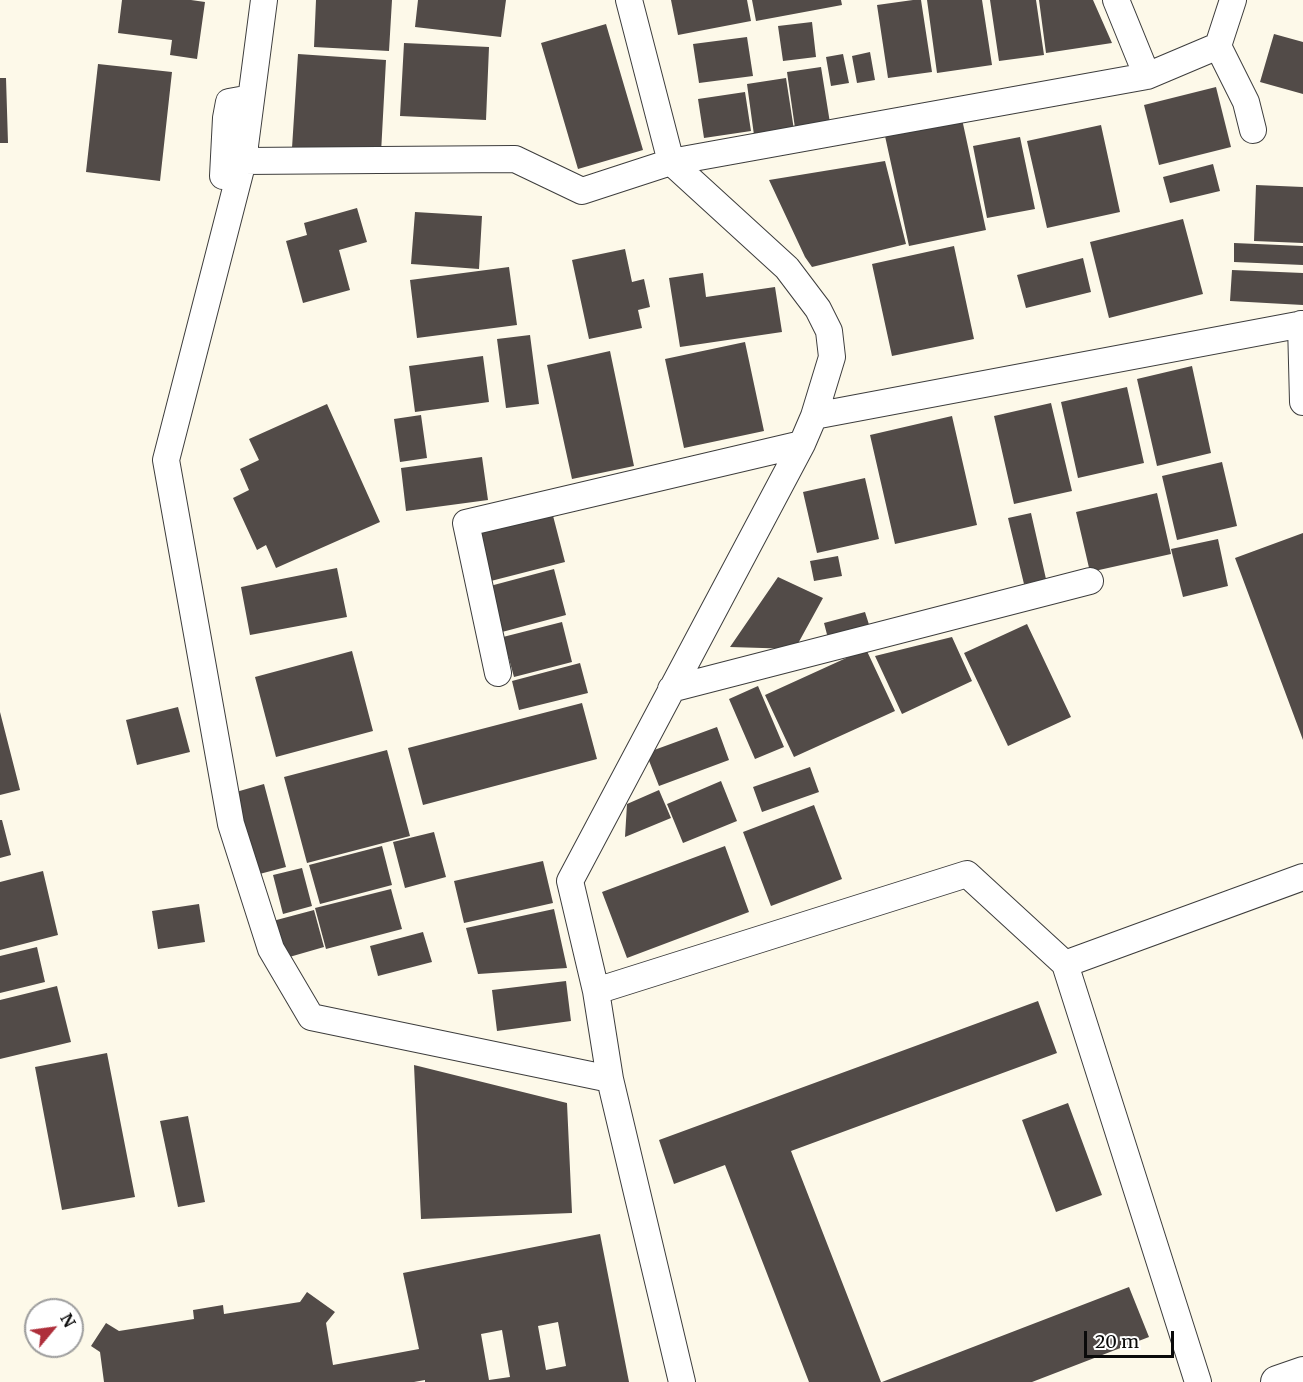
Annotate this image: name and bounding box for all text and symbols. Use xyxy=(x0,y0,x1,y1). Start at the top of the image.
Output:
north arrow xyxy=(24,1298,84,1358)
text: N xyxy=(56,1310,80,1331)
scale bar xyxy=(1087,1319,1177,1357)
text: 20 m xyxy=(1095,1330,1139,1353)

